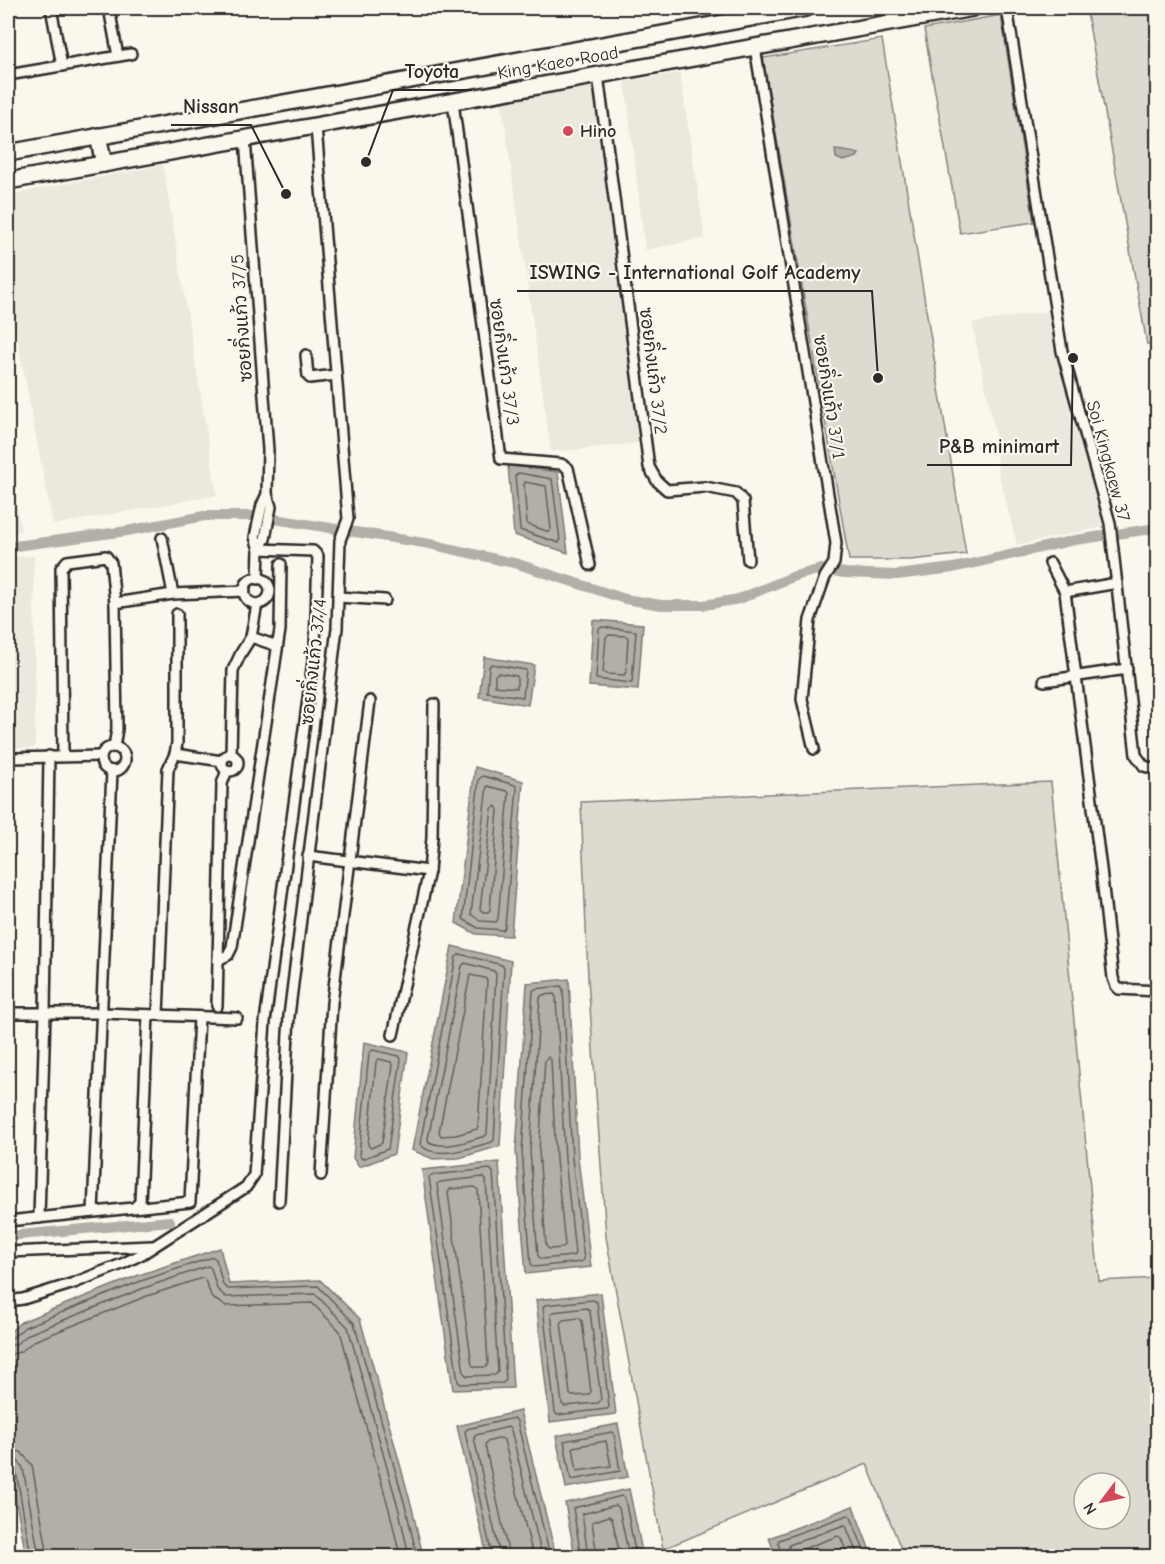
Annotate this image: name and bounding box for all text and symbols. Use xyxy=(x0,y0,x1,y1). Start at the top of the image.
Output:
street label: King Kaeo Road xyxy=(496,42,620,84)
callout: Toyota xyxy=(393,52,472,90)
text: Toyota xyxy=(405,60,459,83)
callout: Nissan xyxy=(171,87,251,125)
text: Nissan xyxy=(183,95,239,118)
place label: Hino xyxy=(580,121,616,142)
marker: Hino xyxy=(561,124,575,138)
street label: ซอยกิ่งแก้ว 37/5 xyxy=(220,253,257,383)
callout: ISWING - International Golf Academy xyxy=(517,253,872,291)
text: ISWING - International Golf Academy xyxy=(530,261,861,284)
street label: ซอยกิ่งแก้ว 37/3 xyxy=(485,296,530,427)
street label: ซอยกิ่งแก้ว 37/2 xyxy=(635,305,678,436)
street label: ซอยกิ่งแก้ว 37/1 xyxy=(809,332,856,461)
street label: Soi Kingkaew 37 xyxy=(1082,398,1134,524)
callout: P&B minimart xyxy=(927,427,1071,465)
text: P&B minimart xyxy=(939,435,1059,458)
street label: ซอยกิ่งแก้ว 37/4 xyxy=(290,597,331,726)
north arrow xyxy=(1072,1471,1132,1531)
text: N xyxy=(1080,1499,1101,1518)

